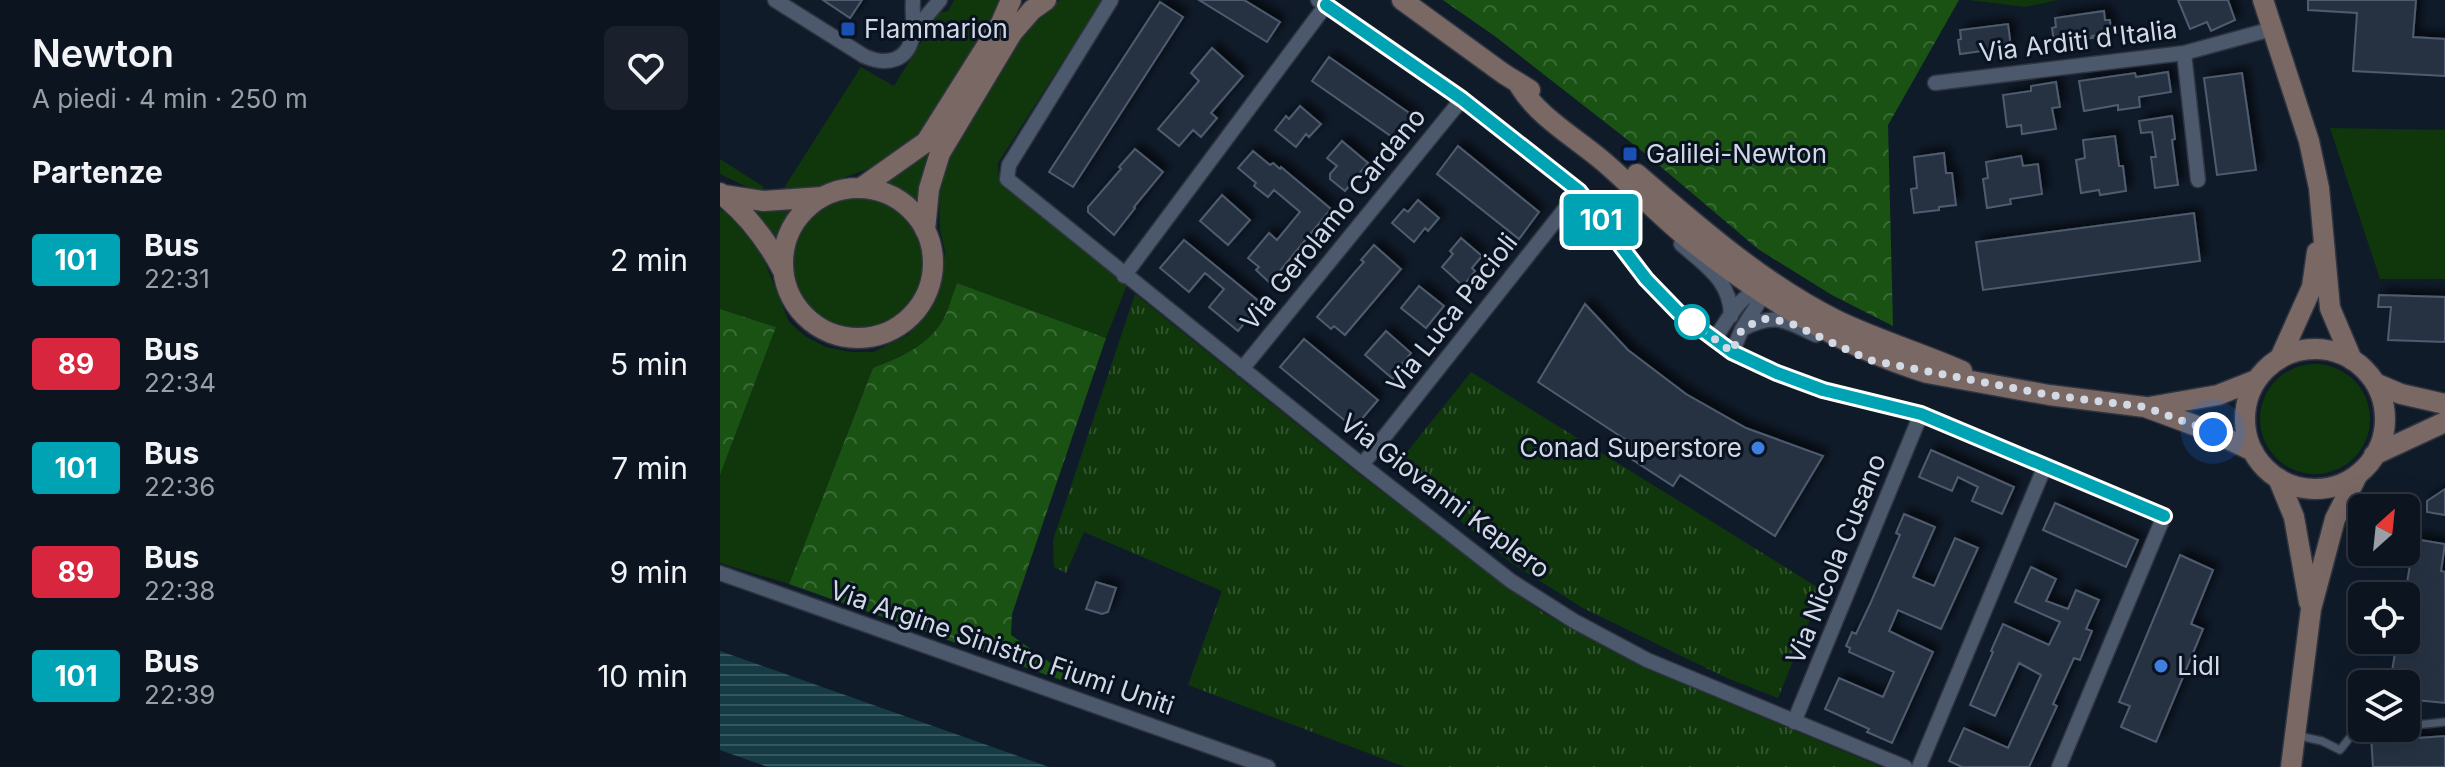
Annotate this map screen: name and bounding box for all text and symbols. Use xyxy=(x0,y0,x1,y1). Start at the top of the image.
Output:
place label: Flammarion xyxy=(864,13,1008,44)
street label: Via Arditi d'Italia xyxy=(1977,13,2179,68)
marker: Flammarion xyxy=(839,20,857,38)
button: heart xyxy=(604,26,688,110)
text: Newton xyxy=(32,30,174,76)
text: A piedi · 4 min · 250 m xyxy=(32,83,308,114)
street label: Via Gerolamo Cardano xyxy=(1234,101,1432,336)
place label: Galilei-Newton xyxy=(1646,138,1827,169)
marker: Galilei-Newton xyxy=(1621,145,1639,163)
text: Partenze xyxy=(32,154,163,190)
line badge: 101 xyxy=(1555,194,1647,246)
text: 101 xyxy=(1579,203,1623,237)
text: Bus xyxy=(144,227,199,263)
street label: Via Luca Pacioli xyxy=(1380,227,1523,399)
text: 2 min xyxy=(610,242,688,278)
text: 101 xyxy=(54,243,98,277)
text: 22:31 xyxy=(144,263,210,294)
unlabelled marker xyxy=(1675,305,1709,339)
text: Bus xyxy=(144,331,199,367)
text: 5 min xyxy=(610,346,688,382)
text: 89 xyxy=(58,347,94,381)
text: 22:34 xyxy=(144,367,216,398)
street label: Via Giovanni Keplero xyxy=(1334,407,1556,584)
your location xyxy=(2193,412,2233,452)
place label: Conad Superstore xyxy=(1519,432,1742,463)
text: Bus xyxy=(144,435,199,471)
marker: Conad Superstore xyxy=(1749,439,1767,457)
street label: Via Nicola Cusano xyxy=(1779,449,1892,669)
text: 7 min xyxy=(611,450,688,486)
text: 101 xyxy=(54,451,98,485)
text: 22:36 xyxy=(144,471,215,502)
north arrow xyxy=(2348,494,2420,566)
map controls xyxy=(2348,494,2420,742)
text: Bus xyxy=(144,539,199,575)
text: 9 min xyxy=(610,554,688,590)
text: 89 xyxy=(58,555,94,589)
street label: Via Argine Sinistro Fiumi Uniti xyxy=(826,574,1178,721)
text: 22:38 xyxy=(144,575,215,606)
button: locate xyxy=(2348,582,2420,654)
text: Bus xyxy=(144,643,199,679)
place label: Lidl xyxy=(2177,650,2220,681)
marker: Lidl xyxy=(2152,657,2170,675)
text: 10 min xyxy=(597,658,688,694)
text: 101 xyxy=(54,659,98,693)
button: layers xyxy=(2348,670,2420,742)
text: 22:39 xyxy=(144,679,215,710)

